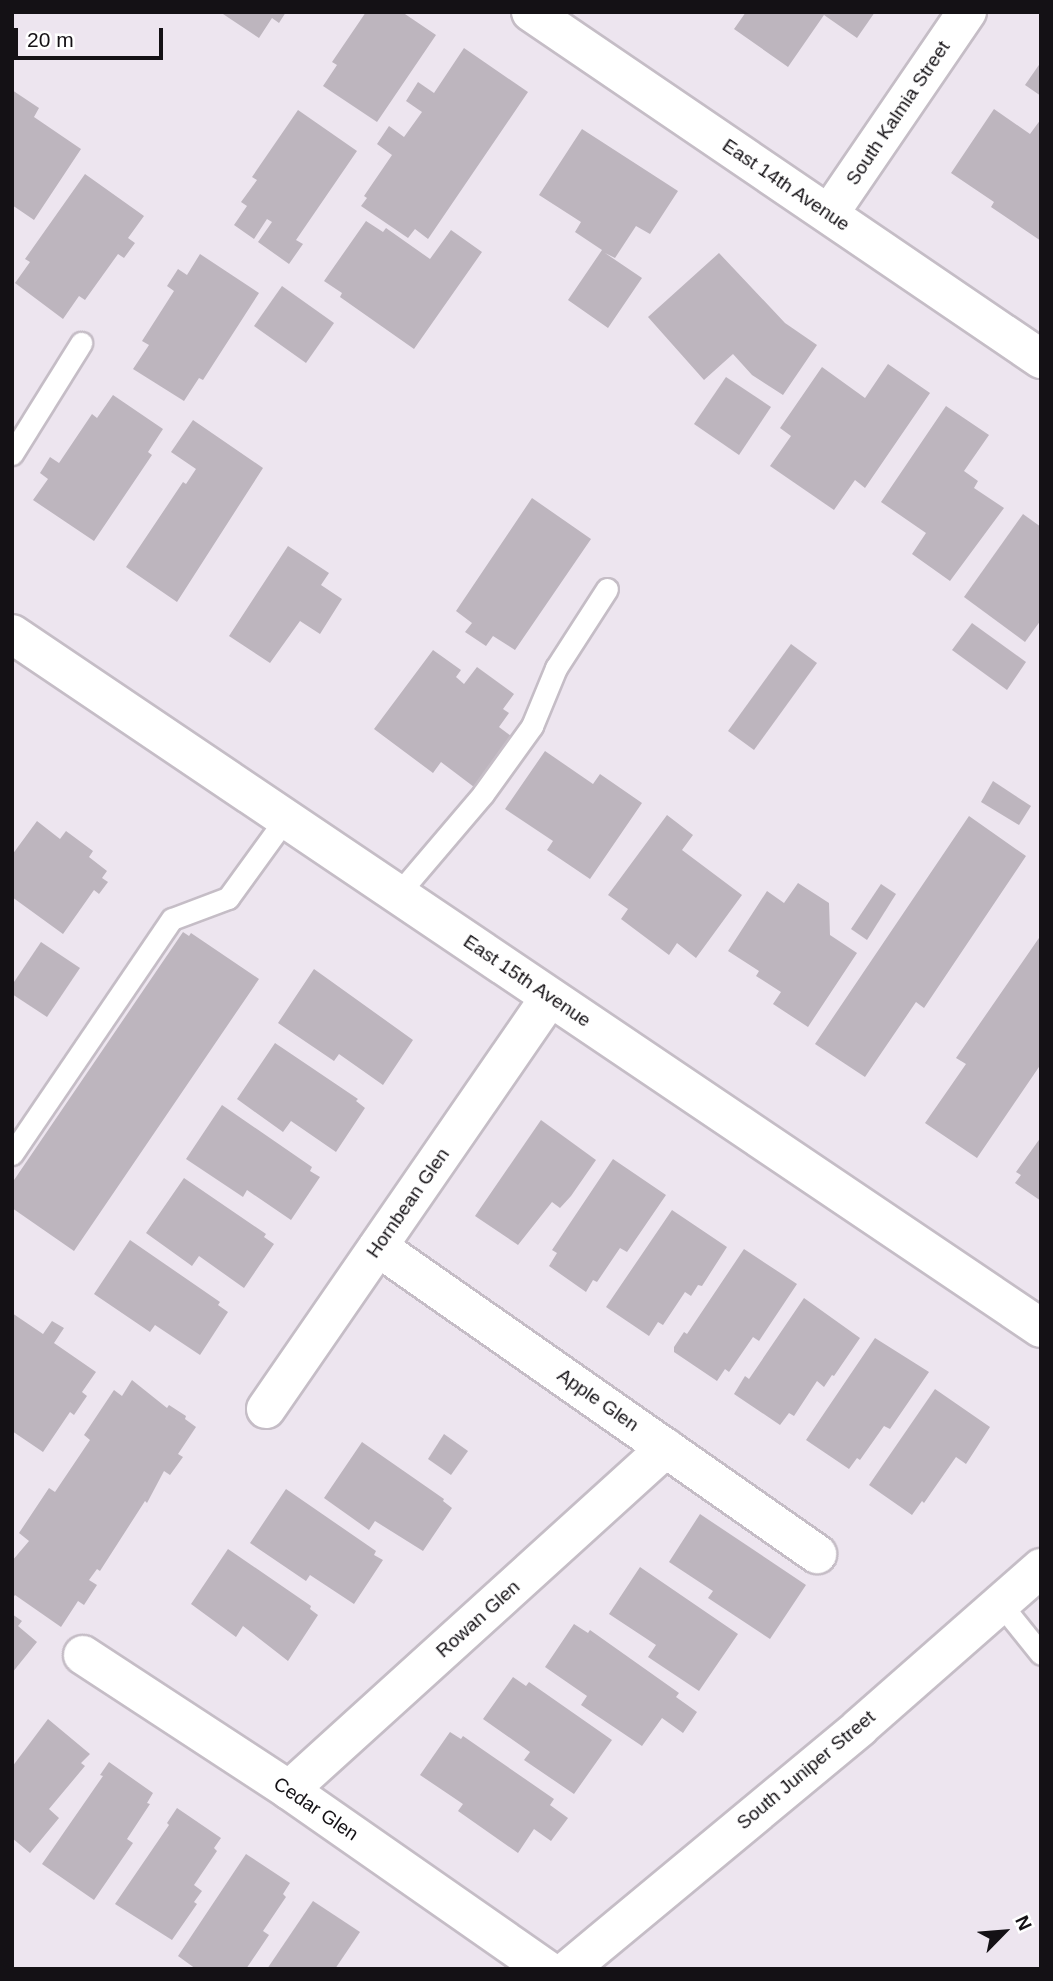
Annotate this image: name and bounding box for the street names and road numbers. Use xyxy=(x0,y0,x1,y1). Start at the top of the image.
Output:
street label: South Kalmia Street xyxy=(841,37,955,189)
street label: East 14th Avenue xyxy=(718,134,854,236)
street label: East 15th Avenue xyxy=(459,930,595,1032)
street label: Hornbean Glen xyxy=(362,1144,454,1262)
street label: Apple Glen xyxy=(553,1364,643,1436)
street label: Rowan Glen xyxy=(432,1576,524,1662)
street label: South Juniper Street xyxy=(732,1706,880,1834)
street label: Cedar Glen xyxy=(269,1772,363,1846)

